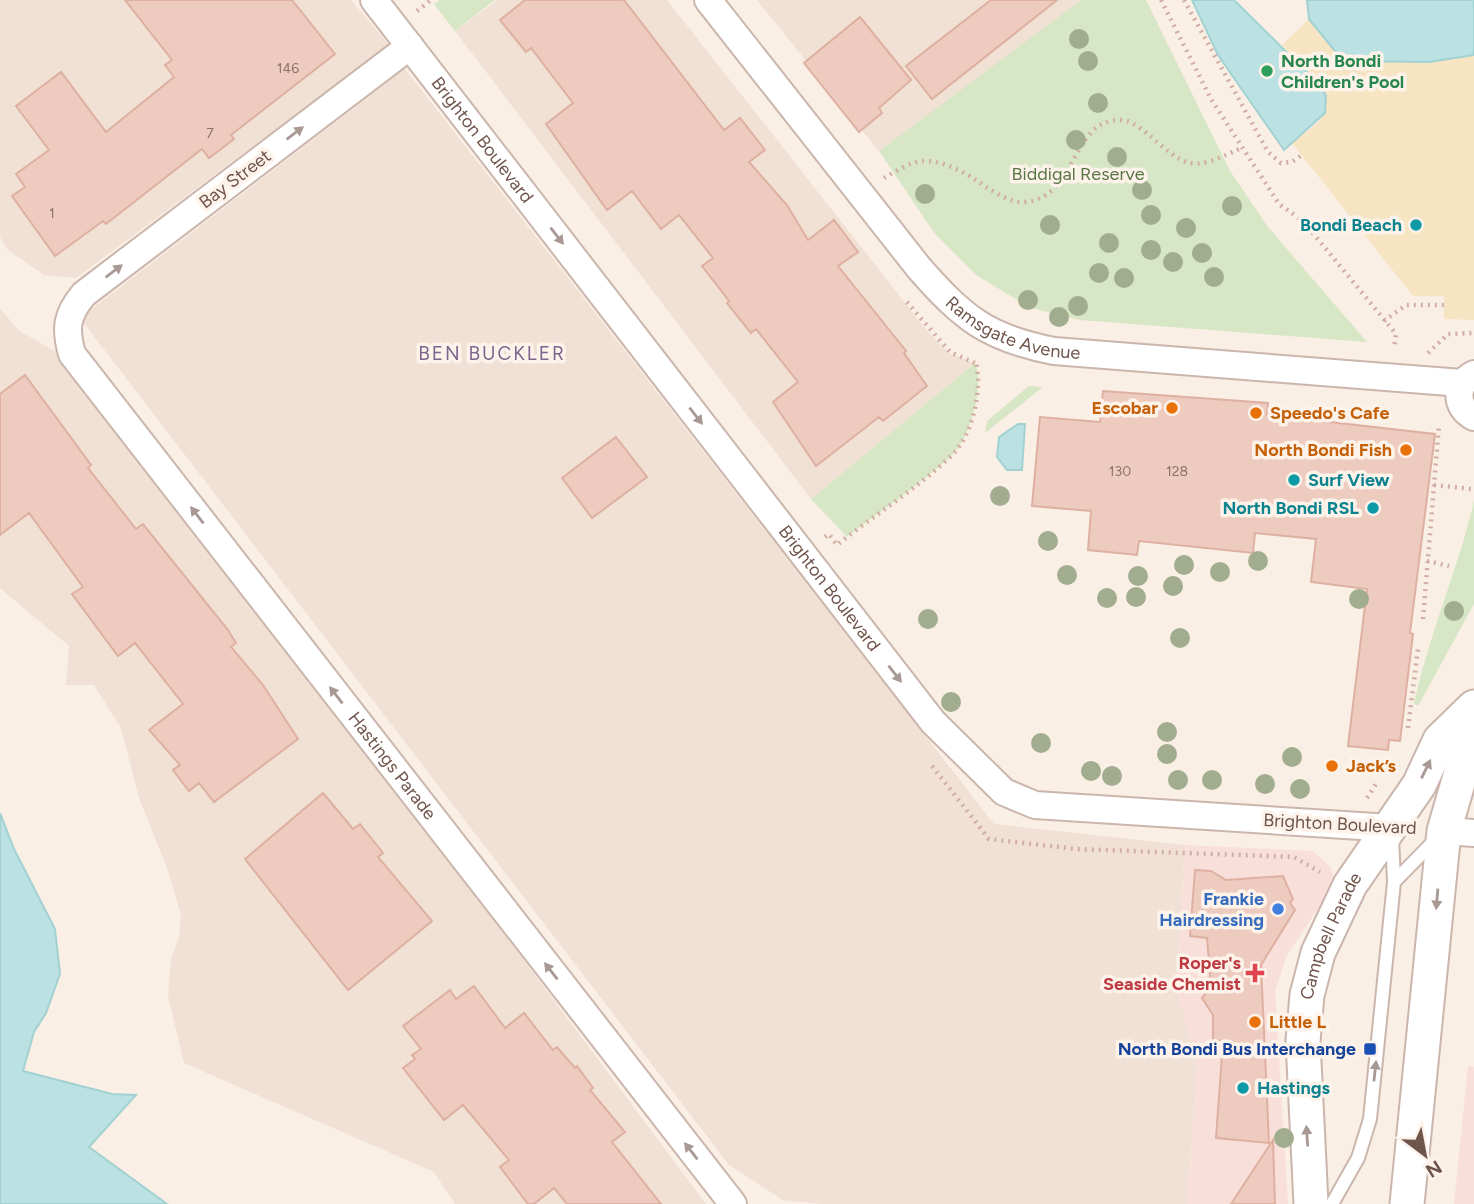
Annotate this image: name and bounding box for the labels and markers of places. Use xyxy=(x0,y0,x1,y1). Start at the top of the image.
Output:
place label: North Bondi Children's Pool xyxy=(1281,50,1404,93)
marker: North Bondi Children's Pool xyxy=(1259,63,1275,79)
place label: Bondi Beach xyxy=(1300,214,1402,236)
marker: Bondi Beach xyxy=(1408,217,1424,233)
place label: Escobar xyxy=(1092,397,1158,419)
marker: Escobar xyxy=(1164,400,1180,416)
place label: Speedo's Cafe xyxy=(1270,402,1389,424)
marker: Speedo's Cafe xyxy=(1248,405,1264,421)
place label: North Bondi Fish xyxy=(1254,439,1392,461)
marker: North Bondi Fish xyxy=(1398,442,1414,458)
place label: Surf View xyxy=(1308,469,1390,491)
marker: Surf View xyxy=(1286,472,1302,488)
place label: North Bondi RSL xyxy=(1222,497,1359,519)
marker: North Bondi RSL xyxy=(1365,500,1381,516)
place label: Jack’s xyxy=(1346,755,1396,777)
marker: Jack’s xyxy=(1324,758,1340,774)
place label: Frankie Hairdressing xyxy=(1159,888,1264,931)
marker: Frankie Hairdressing xyxy=(1270,901,1286,917)
place label: Roper's Seaside Chemist xyxy=(1103,952,1242,995)
marker: Roper's Seaside Chemist xyxy=(1247,965,1263,981)
place label: Little L xyxy=(1269,1011,1327,1033)
marker: Little L xyxy=(1247,1014,1263,1030)
place label: North Bondi Bus Interchange xyxy=(1118,1038,1356,1060)
marker: North Bondi Bus Interchange xyxy=(1362,1041,1378,1057)
place label: Hastings xyxy=(1257,1077,1330,1099)
marker: Hastings xyxy=(1235,1080,1251,1096)

